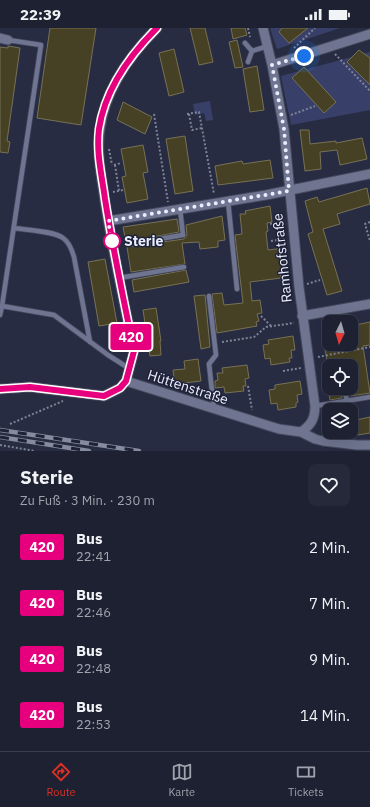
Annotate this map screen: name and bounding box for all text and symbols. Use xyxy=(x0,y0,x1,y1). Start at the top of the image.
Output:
text: 22:39 xyxy=(20,5,61,24)
your location xyxy=(294,46,314,66)
street label: Ramhofstraße xyxy=(268,212,296,303)
marker: Sterie xyxy=(103,232,121,250)
place label: Sterie xyxy=(124,232,163,250)
north arrow xyxy=(322,315,358,351)
map controls xyxy=(322,315,358,439)
line badge: 420 xyxy=(108,324,154,350)
text: 420 xyxy=(118,328,144,346)
button: locate xyxy=(322,359,358,395)
street label: Hüttenstraße xyxy=(145,365,231,409)
button: layers xyxy=(322,403,358,439)
button: heart xyxy=(308,464,350,506)
text: Sterie xyxy=(20,465,73,489)
text: Zu Fuß · 3 Min. · 230 m xyxy=(20,492,155,509)
text: Bus xyxy=(76,529,103,548)
text: 420 xyxy=(29,538,55,556)
text: 2 Min. xyxy=(309,538,350,557)
text: 22:41 xyxy=(76,548,111,565)
text: Bus xyxy=(76,585,103,604)
text: 420 xyxy=(29,594,55,612)
text: 7 Min. xyxy=(309,594,350,613)
text: 22:46 xyxy=(76,604,111,621)
text: Bus xyxy=(76,641,103,660)
text: 420 xyxy=(29,650,55,668)
text: 9 Min. xyxy=(309,650,350,669)
text: 22:48 xyxy=(76,660,111,677)
text: Bus xyxy=(76,697,103,716)
text: 420 xyxy=(29,706,55,724)
text: 14 Min. xyxy=(300,706,350,725)
text: 22:53 xyxy=(76,716,111,733)
tab: Route xyxy=(46,761,76,799)
tab: Karte xyxy=(169,761,195,799)
tab: Tickets xyxy=(288,761,324,799)

